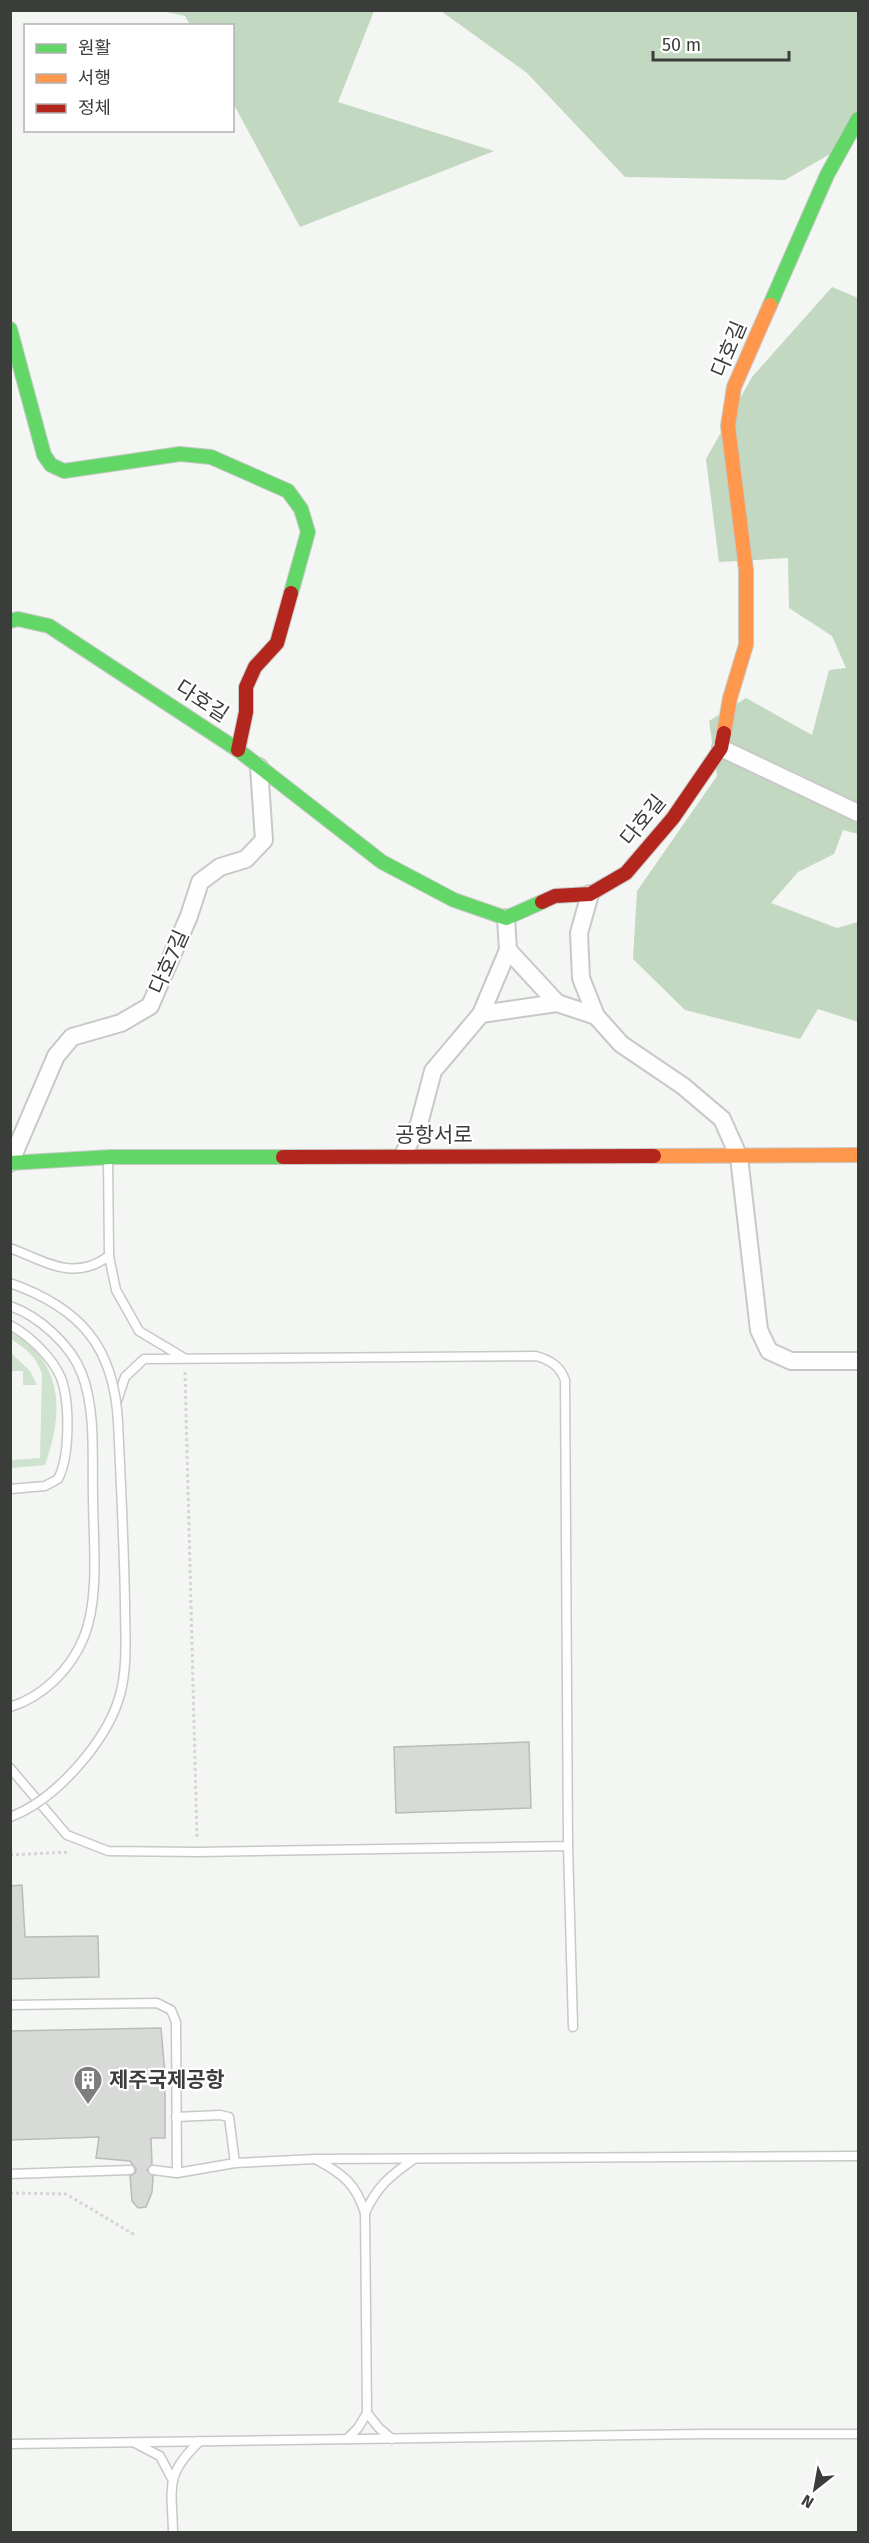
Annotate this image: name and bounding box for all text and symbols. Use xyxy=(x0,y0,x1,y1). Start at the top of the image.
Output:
legend xyxy=(24,24,234,132)
scale bar xyxy=(653,24,790,62)
text: 50 m xyxy=(662,34,701,56)
text: 원활 xyxy=(78,37,111,59)
text: 서행 xyxy=(78,67,111,89)
text: 정체 xyxy=(78,97,111,119)
street label: 다호길 xyxy=(706,317,752,381)
street label: 다호길 xyxy=(171,674,233,728)
street label: 다호길 xyxy=(615,789,671,851)
street label: 다호7길 xyxy=(143,926,195,998)
street label: 공항서로 xyxy=(395,1122,473,1148)
building icon: 제주국제공항 xyxy=(72,2064,104,2106)
place label: 제주국제공항 xyxy=(109,2067,225,2093)
north arrow xyxy=(785,2459,845,2519)
text: N xyxy=(798,2491,817,2512)

